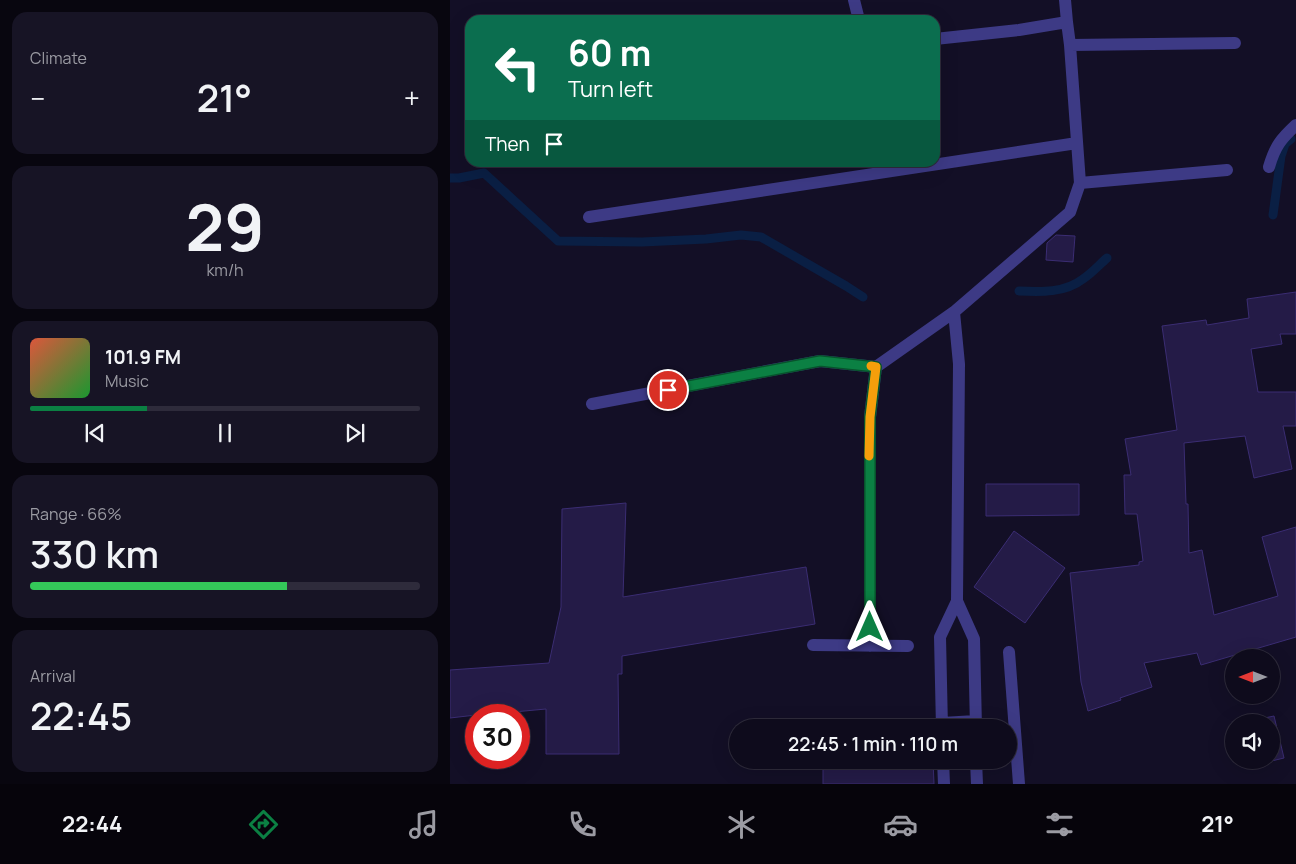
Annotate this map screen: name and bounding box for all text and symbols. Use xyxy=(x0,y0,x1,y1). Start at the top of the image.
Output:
text: 60 m xyxy=(568,29,651,77)
icon: left xyxy=(485,35,550,100)
text: Climate xyxy=(30,47,87,69)
text: 21° xyxy=(197,71,252,123)
text: Turn left xyxy=(568,74,653,104)
text: − xyxy=(30,79,45,117)
text: + xyxy=(404,79,420,117)
icon: arrive xyxy=(540,130,568,158)
text: Then xyxy=(485,131,530,157)
text: 29 xyxy=(185,182,265,271)
text: km/h xyxy=(206,259,244,281)
text: 101.9 FM xyxy=(105,344,181,370)
pin xyxy=(647,369,689,411)
text: Music xyxy=(105,370,149,392)
icon: arrive xyxy=(654,376,682,404)
icon: previous xyxy=(81,419,109,447)
icon: pause xyxy=(211,419,239,447)
icon: next xyxy=(341,419,369,447)
text: Range · 66% xyxy=(30,503,122,525)
text: 330 km xyxy=(30,527,159,579)
position arrow xyxy=(843,600,895,652)
north arrow xyxy=(1225,649,1280,704)
map controls xyxy=(1225,649,1280,769)
text: Arrival xyxy=(30,665,76,687)
text: 22:45 xyxy=(30,689,132,741)
speed limit sign: 30 xyxy=(465,704,530,769)
button: sound xyxy=(1225,714,1280,769)
text: 22:45 · 1 min · 110 m xyxy=(788,731,958,757)
icon: directions xyxy=(246,807,281,842)
icon: music xyxy=(406,807,441,842)
icon: phone xyxy=(565,807,600,842)
icon: climate xyxy=(724,807,759,842)
icon: car xyxy=(883,807,918,842)
icon: filters xyxy=(1042,807,1077,842)
text: 22:44 xyxy=(62,809,122,839)
text: 21° xyxy=(1201,809,1234,839)

